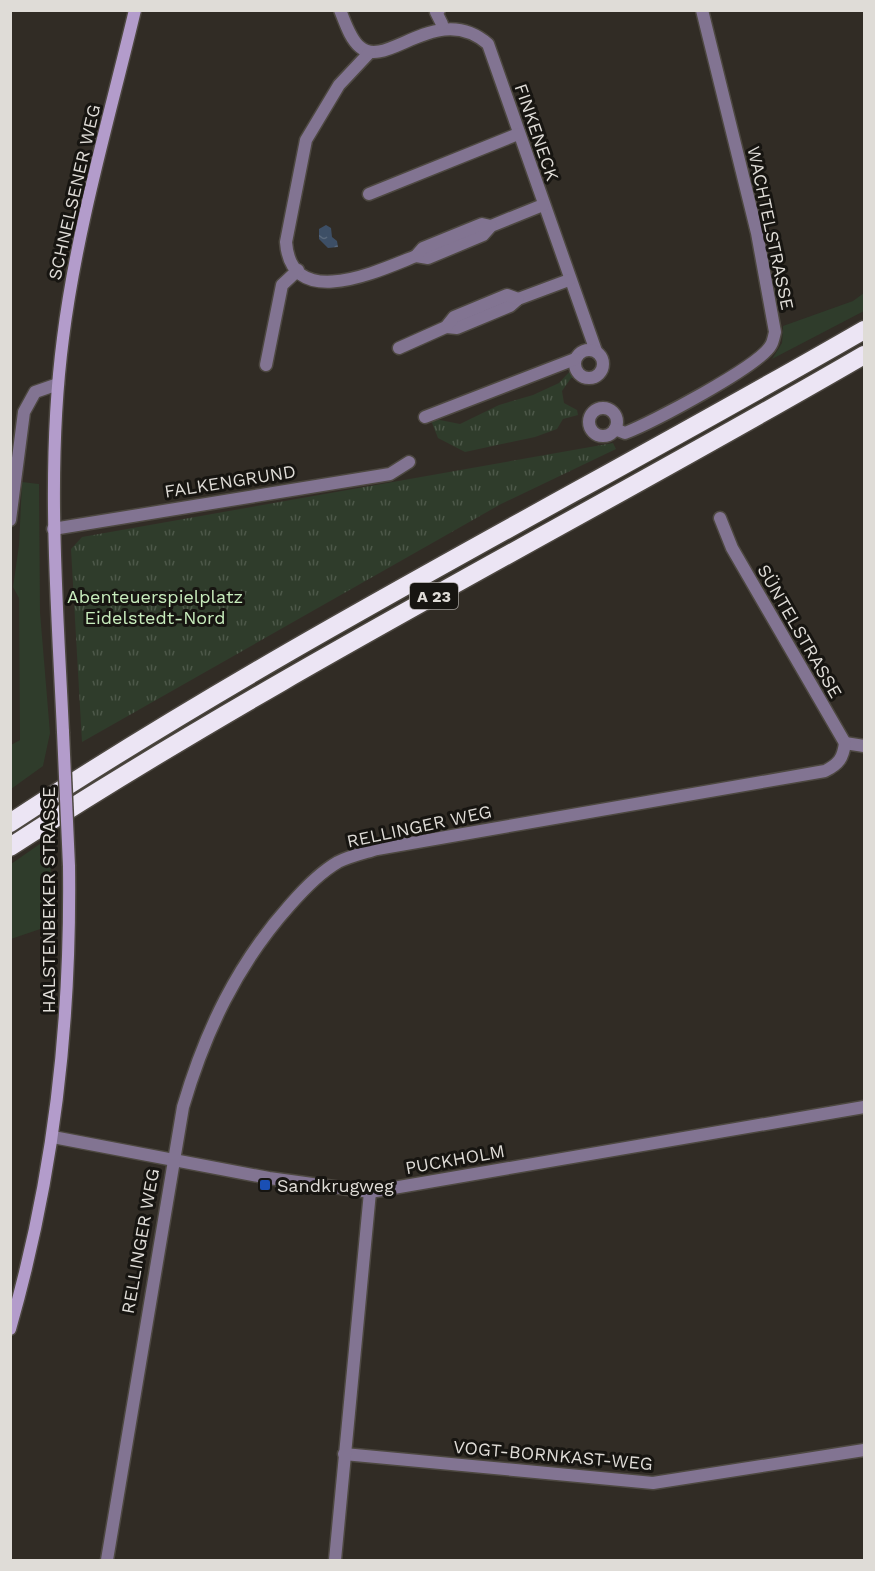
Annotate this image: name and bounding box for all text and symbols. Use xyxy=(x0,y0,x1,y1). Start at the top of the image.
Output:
street label: FINKENECK xyxy=(511,81,563,184)
street label: SCHNELSENER WEG xyxy=(44,102,104,282)
street label: WACHTELSTRASSE xyxy=(743,144,799,312)
street label: FALKENGRUND xyxy=(163,460,297,502)
street label: SÜNTELSTRASSE xyxy=(753,560,847,702)
road number: A 23 xyxy=(410,583,458,609)
park label: Abenteuerspielplatz Eidelstedt-Nord xyxy=(67,586,243,628)
street label: HALSTENBEKER STRASSE xyxy=(38,786,59,1014)
street label: RELLINGER WEG xyxy=(345,800,493,852)
street label: PUCKHOLM xyxy=(404,1140,506,1178)
street label: RELLINGER WEG xyxy=(117,1167,163,1315)
place label: Sandkrugweg xyxy=(277,1175,394,1196)
marker: Sandkrugweg xyxy=(258,1178,272,1192)
street label: VOGT-BORNKAST-WEG xyxy=(452,1436,654,1474)

